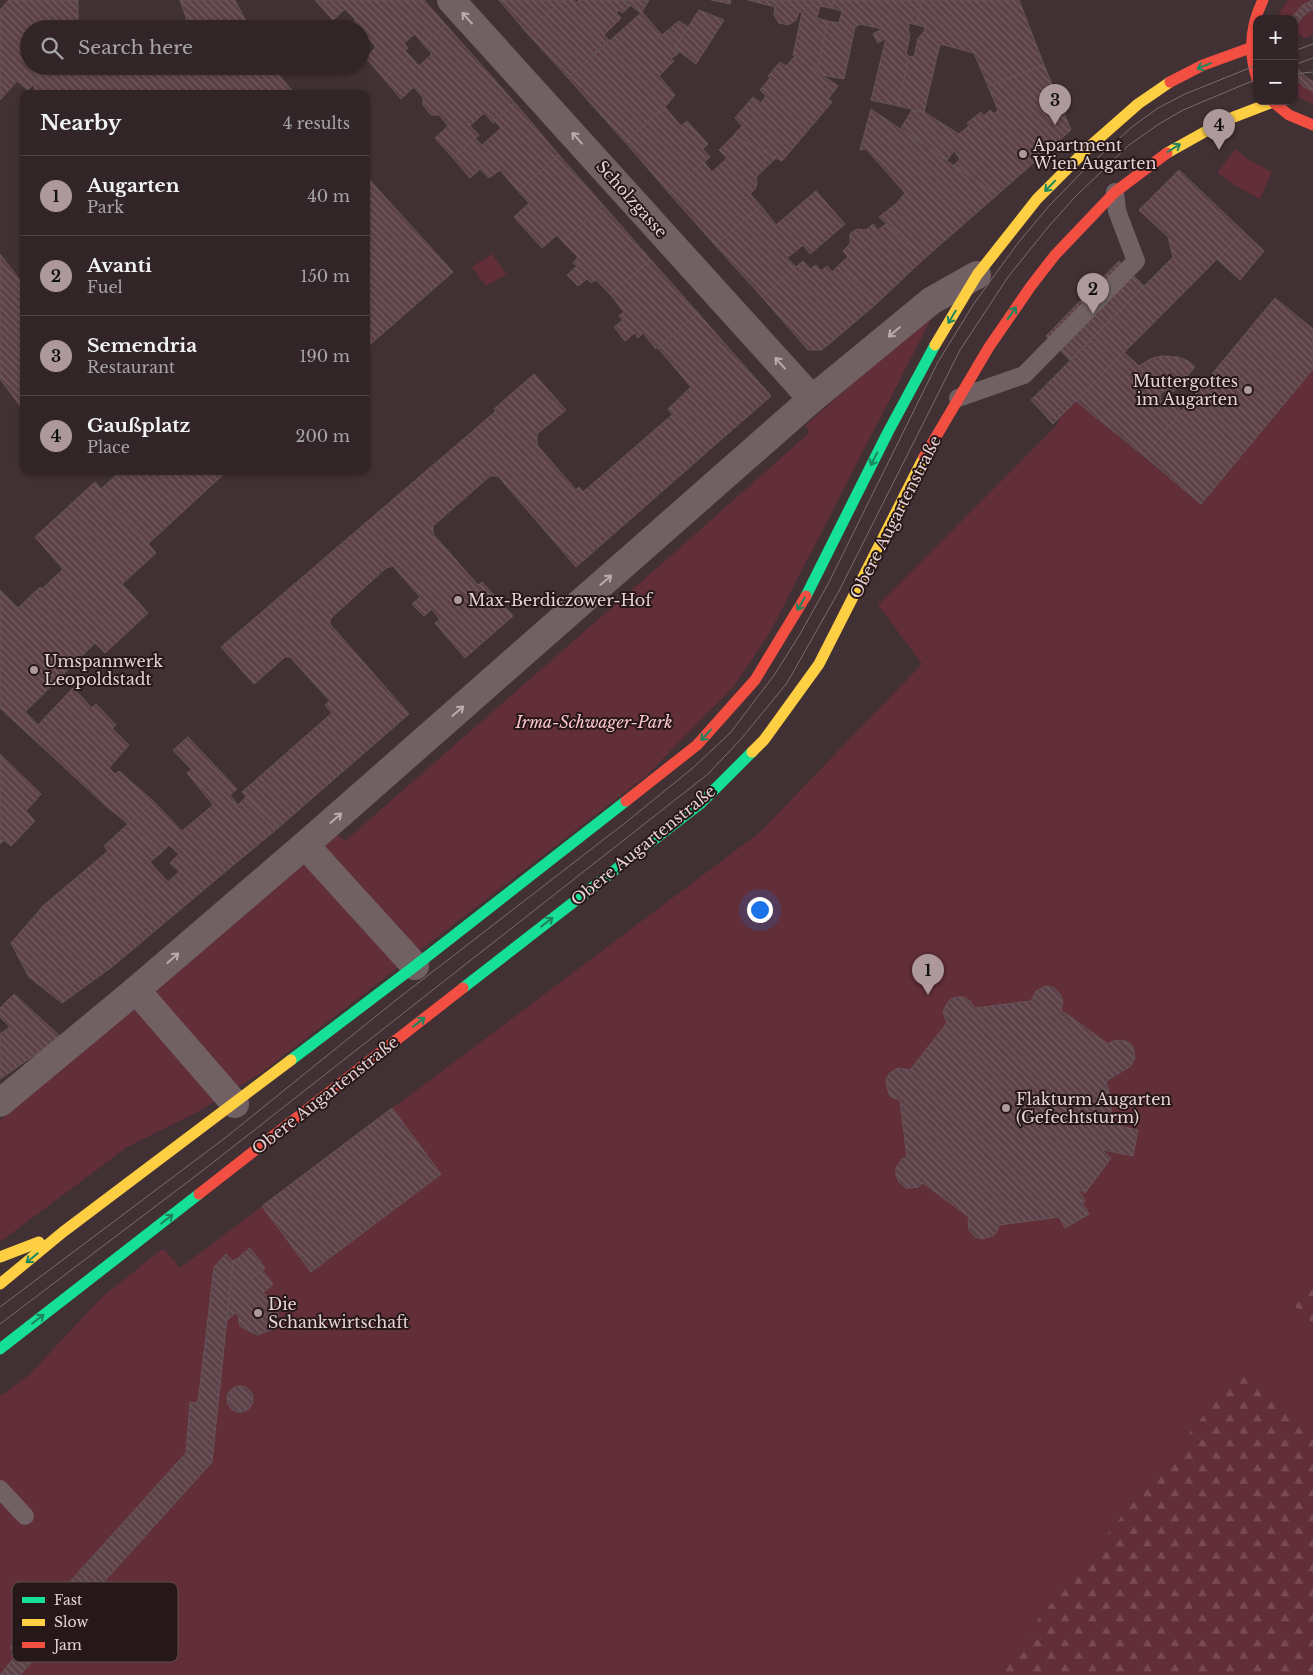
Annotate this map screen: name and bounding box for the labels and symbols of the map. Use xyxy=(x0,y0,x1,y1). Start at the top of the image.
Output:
one-way arrow xyxy=(462,12,473,25)
one-way arrow xyxy=(1197,61,1212,71)
pin: 3 xyxy=(1039,84,1071,125)
pin: 4 xyxy=(1203,109,1235,150)
one-way arrow xyxy=(571,132,582,145)
place label: Apartment Wien Augarten xyxy=(1032,135,1156,173)
one-way arrow xyxy=(1167,143,1181,153)
marker: Apartment Wien Augarten xyxy=(1017,148,1029,160)
street label: Scholzgasse xyxy=(592,156,672,242)
one-way arrow xyxy=(1044,180,1056,192)
pin: 2 xyxy=(1077,273,1109,314)
one-way arrow xyxy=(1007,306,1017,320)
one-way arrow xyxy=(946,309,956,323)
one-way arrow xyxy=(887,326,900,337)
one-way arrow xyxy=(774,356,786,369)
place label: Muttergottes im Augarten xyxy=(1133,371,1238,409)
marker: Muttergottes im Augarten xyxy=(1242,384,1254,396)
street label: Obere Augartenstraße xyxy=(845,432,945,602)
one-way arrow xyxy=(869,451,878,466)
one-way arrow xyxy=(600,574,613,586)
place label: Max-Berdiczower-Hof xyxy=(468,590,654,610)
marker: Max-Berdiczower-Hof xyxy=(452,594,464,606)
one-way arrow xyxy=(796,597,806,611)
place label: Umspannwerk Leopoldstadt xyxy=(44,651,163,689)
marker: Umspannwerk Leopoldstadt xyxy=(28,664,40,676)
one-way arrow xyxy=(451,705,464,716)
park label: Irma-Schwager-Park xyxy=(514,712,673,732)
one-way arrow xyxy=(700,729,712,742)
street label: Obere Augartenstraße xyxy=(567,780,719,910)
one-way arrow xyxy=(329,812,342,824)
your location xyxy=(747,897,773,923)
one-way arrow xyxy=(540,917,553,928)
one-way arrow xyxy=(166,953,179,964)
pin: 1 xyxy=(912,954,944,995)
one-way arrow xyxy=(412,1017,425,1028)
street label: Obere Augartenstraße xyxy=(248,1032,402,1158)
place label: Flakturm Augarten (Gefechtsturm) xyxy=(1016,1089,1171,1127)
marker: Flakturm Augarten (Gefechtsturm) xyxy=(1000,1102,1012,1114)
one-way arrow xyxy=(160,1213,173,1224)
one-way arrow xyxy=(26,1252,39,1263)
place label: Die Schankwirtschaft xyxy=(268,1294,409,1332)
marker: Die Schankwirtschaft xyxy=(252,1307,264,1319)
one-way arrow xyxy=(32,1313,45,1324)
legend xyxy=(12,1582,178,1662)
text: Fast xyxy=(54,1591,83,1609)
text: Slow xyxy=(54,1613,88,1631)
text: Jam xyxy=(52,1636,82,1654)

